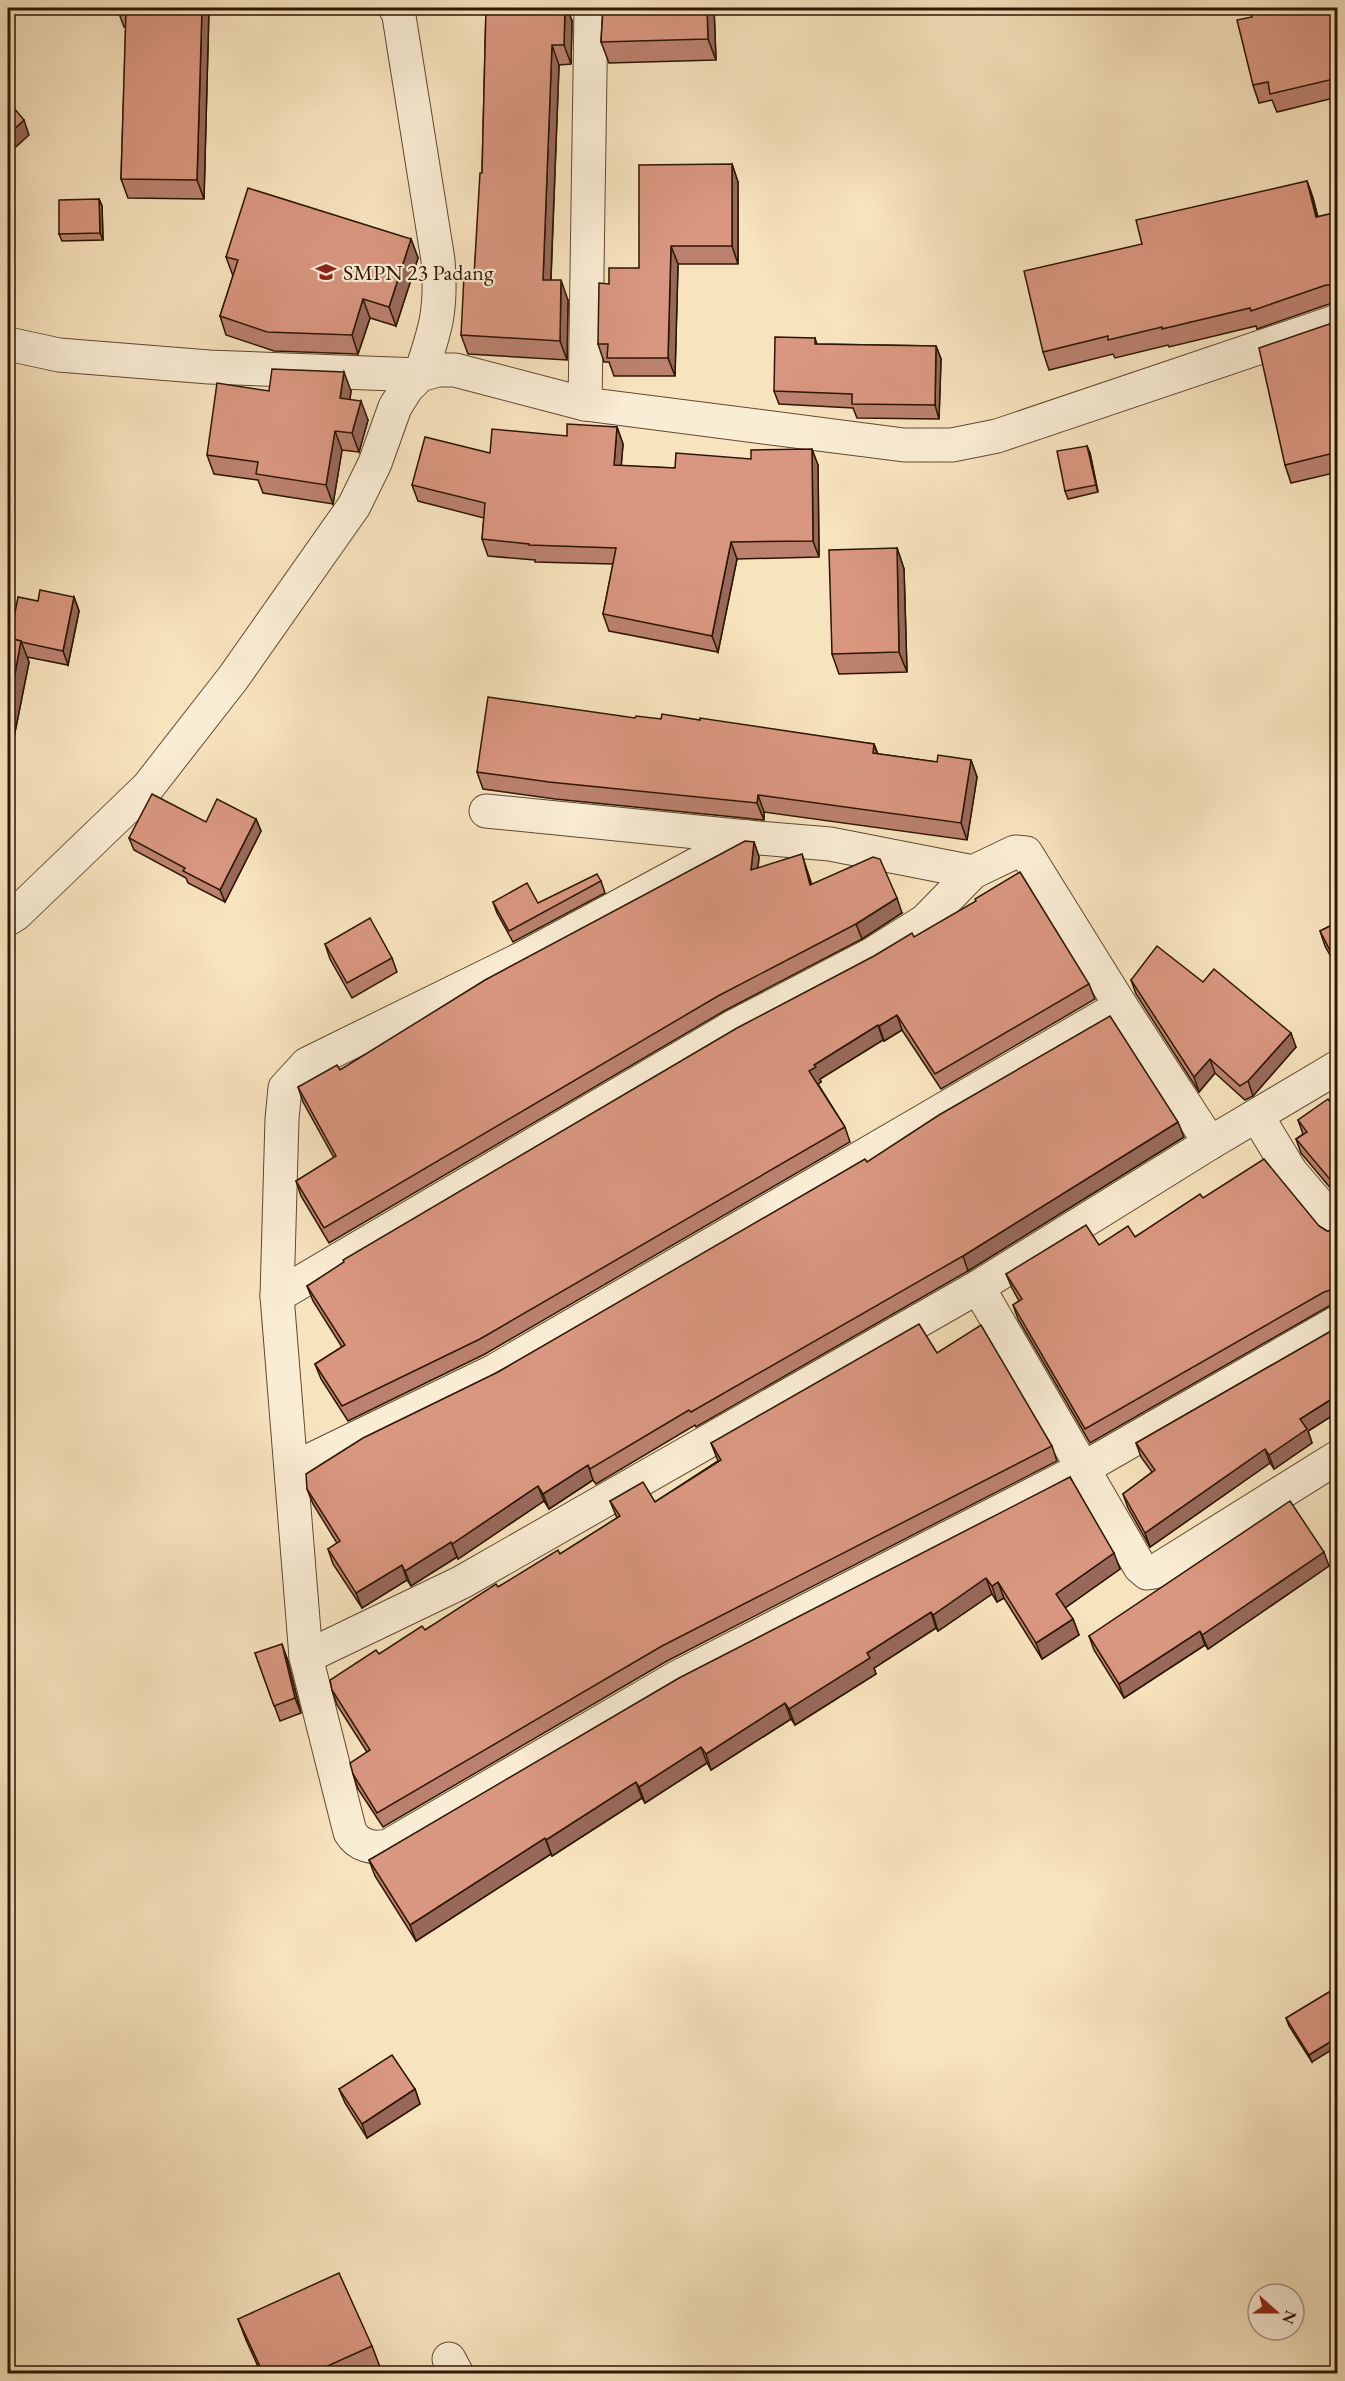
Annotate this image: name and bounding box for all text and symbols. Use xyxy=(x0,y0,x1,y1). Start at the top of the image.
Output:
place label: SMPN 23 Padang xyxy=(343,258,494,287)
school or university icon: SMPN 23 Padang xyxy=(314,260,338,284)
north arrow xyxy=(1246,2282,1306,2342)
text: N xyxy=(1277,2307,1302,2327)

